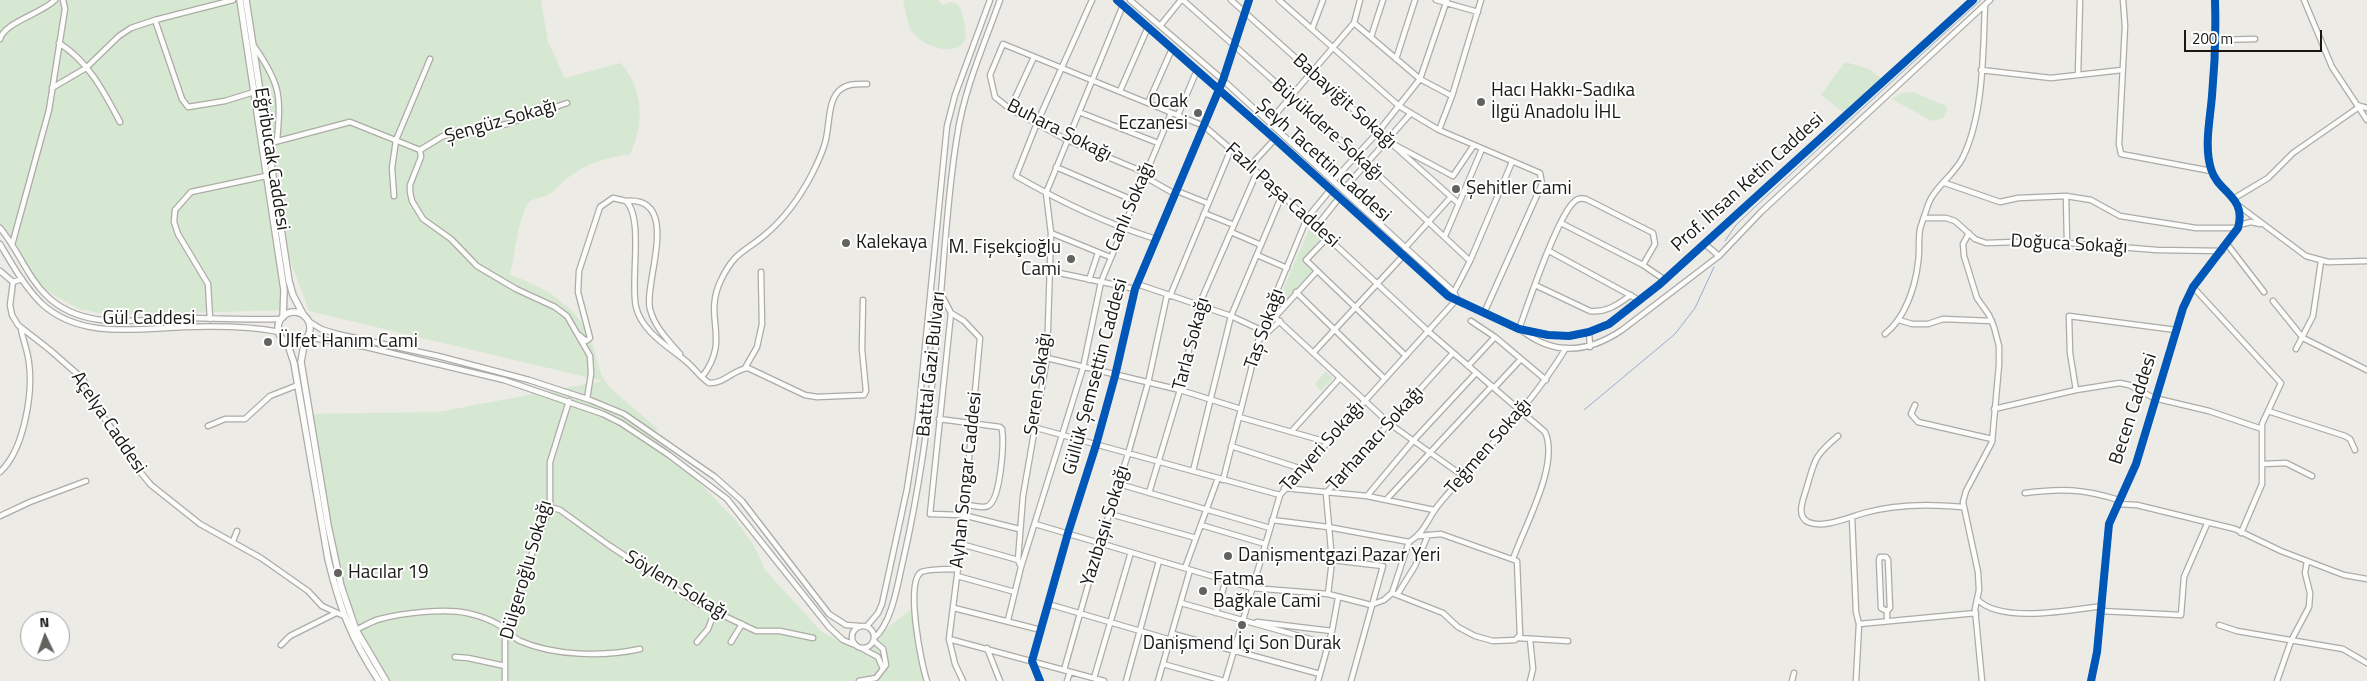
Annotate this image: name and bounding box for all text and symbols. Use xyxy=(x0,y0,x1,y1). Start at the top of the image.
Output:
scale bar xyxy=(2187,20,2324,52)
text: 200 m xyxy=(2192,27,2233,50)
street label: Babayiğit Sokağı xyxy=(1287,50,1401,154)
street label: Büyükdere Sokağı xyxy=(1266,74,1388,186)
place label: Hacı Hakkı-Sadıka İlgü Anadolu İHL xyxy=(1491,80,1635,124)
street label: Eğribucak Caddesi xyxy=(248,86,294,232)
place label: Ocak Eczanesi xyxy=(1118,91,1188,135)
street label: Şengüz Sokağı xyxy=(442,95,560,149)
street label: Buhara Sokağı xyxy=(1003,95,1115,167)
street label: Şeyh Tacettin Caddesi xyxy=(1251,95,1395,227)
marker: Hacı Hakkı-Sadıka İlgü Anadolu İHL xyxy=(1475,96,1487,108)
marker: Ocak Eczanesi xyxy=(1192,107,1204,119)
street label: Prof. İhsan Ketin Caddesi xyxy=(1667,109,1829,257)
street label: Fazlı Paşa Caddesi xyxy=(1220,139,1344,253)
street label: Canlı Sokağı xyxy=(1102,159,1160,255)
place label: Şehitler Cami xyxy=(1466,178,1572,200)
marker: Şehitler Cami xyxy=(1450,183,1462,195)
street label: Doğuca Sokağı xyxy=(2010,231,2128,259)
place label: Kalekaya xyxy=(856,232,927,254)
marker: Kalekaya xyxy=(840,237,852,249)
place label: M. Fişekçioğlu Cami xyxy=(949,237,1061,281)
marker: M. Fişekçioğlu Cami xyxy=(1065,253,1077,265)
street label: Güllük Şemsettin Caddesi xyxy=(1059,276,1133,478)
street label: Taş Sokağı xyxy=(1241,286,1289,372)
street label: Battal Gazi Bulvarı xyxy=(913,290,951,438)
street label: Tarla Sokağı xyxy=(1169,295,1215,393)
street label: Gül Caddesi xyxy=(103,308,195,330)
place label: Ülfet Hanım Cami xyxy=(278,331,418,353)
street label: Seren Sokağı xyxy=(1021,331,1057,437)
marker: Ülfet Hanım Cami xyxy=(262,336,274,348)
street label: Becen Caddesi xyxy=(2105,350,2163,468)
street label: Açelya Caddesi xyxy=(65,367,151,479)
street label: Tarhanacı Sokağı xyxy=(1323,382,1429,496)
street label: Ayhan Songar Caddesi xyxy=(946,391,988,569)
street label: Teğmen Sokağı xyxy=(1441,394,1537,500)
street label: Tanyeri Sokağı xyxy=(1276,397,1370,497)
street label: Yazıbaşıi Sokağı xyxy=(1077,463,1135,589)
street label: Dülgeroğlu Sokağı xyxy=(496,498,558,642)
place label: Danişmentgazi Pazar Yeri xyxy=(1238,545,1440,567)
street label: Söylem Sokağı xyxy=(620,546,732,626)
marker: Danişmentgazi Pazar Yeri xyxy=(1222,550,1234,562)
place label: Hacılar 19 xyxy=(348,562,429,584)
marker: Hacılar 19 xyxy=(332,567,344,579)
place label: Fatma Bağkale Cami xyxy=(1213,569,1321,613)
marker: Fatma Bağkale Cami xyxy=(1197,585,1209,597)
north arrow xyxy=(20,611,70,661)
text: N xyxy=(39,611,50,632)
marker: Danişmend İçi Son Durak xyxy=(1236,619,1248,631)
place label: Danişmend İçi Son Durak xyxy=(1143,633,1341,655)

